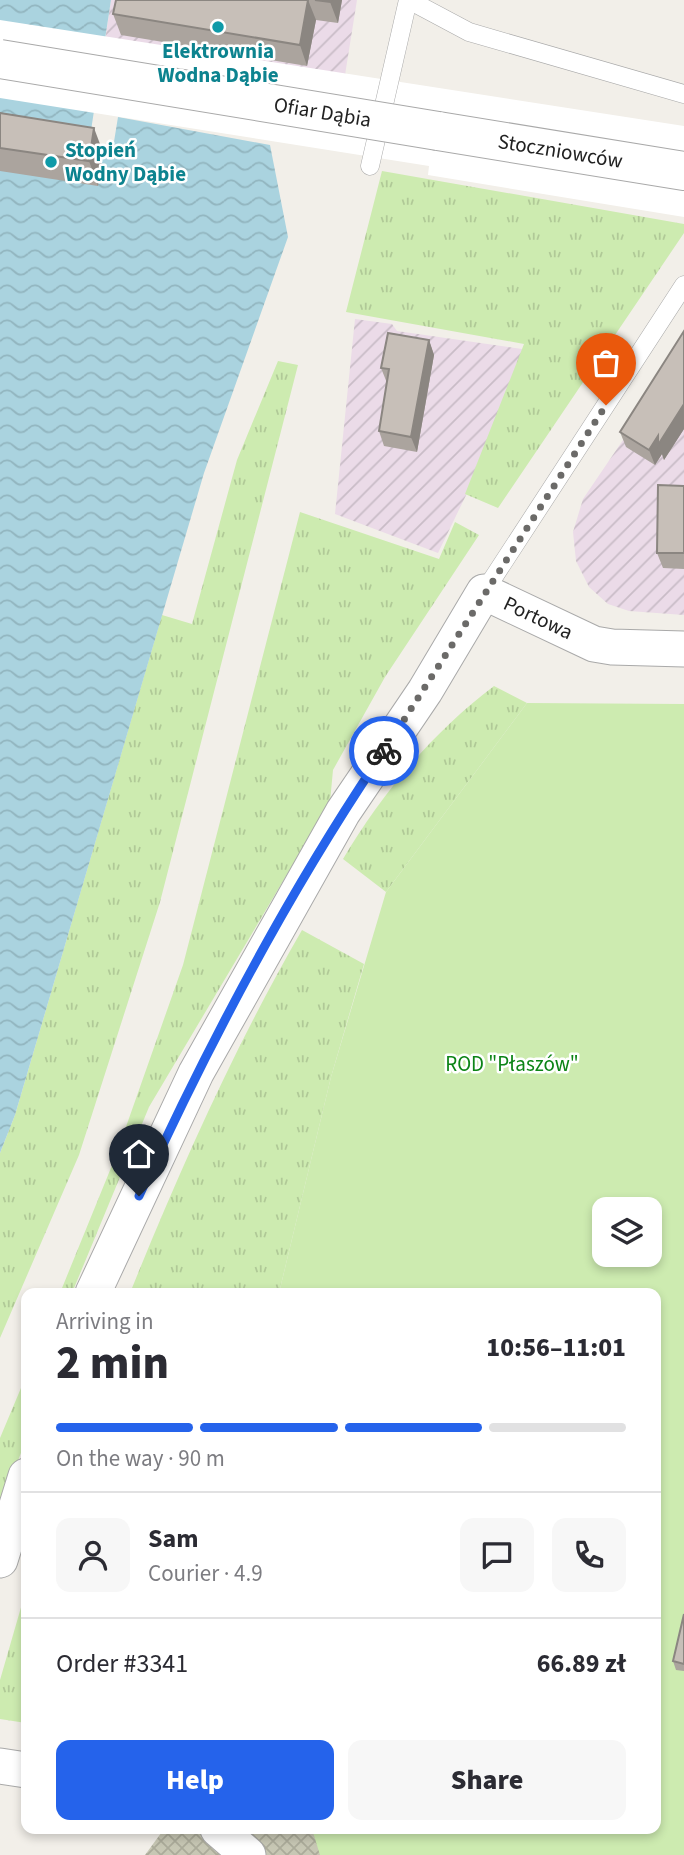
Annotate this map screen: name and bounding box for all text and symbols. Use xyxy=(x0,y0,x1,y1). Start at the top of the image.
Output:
marker: Elektrownia Wodna Dąbie xyxy=(210,19,226,35)
place label: Elektrownia Wodna Dąbie xyxy=(157,36,279,90)
street label: Ofiar Dąbia xyxy=(272,89,374,135)
street label: Stoczniowców xyxy=(496,126,625,176)
place label: Stopień Wodny Dąbie xyxy=(65,135,186,189)
marker: Stopień Wodny Dąbie xyxy=(43,154,59,170)
pin xyxy=(576,333,636,405)
icon: bag xyxy=(587,344,625,382)
street label: Portowa xyxy=(499,588,578,647)
courier xyxy=(349,716,419,786)
icon: bike xyxy=(365,732,403,770)
park label: ROD "Płaszów" xyxy=(445,1049,579,1079)
pin xyxy=(109,1124,169,1196)
icon: home xyxy=(120,1135,158,1173)
map controls xyxy=(592,1197,662,1267)
button: layers xyxy=(592,1197,662,1267)
text: Arriving in xyxy=(56,1305,154,1338)
text: 10:56–11:01 xyxy=(486,1329,626,1366)
text: 2 min xyxy=(56,1331,169,1396)
text: On the way · 90 m xyxy=(56,1442,225,1475)
button: person xyxy=(56,1518,130,1592)
button: chat xyxy=(460,1518,534,1592)
button: phone xyxy=(552,1518,626,1592)
text: Sam xyxy=(148,1520,198,1557)
text: Courier · 4.9 xyxy=(148,1557,263,1590)
text: Order #3341 xyxy=(56,1645,188,1682)
text: 66.89 zł xyxy=(537,1645,626,1682)
button: Help xyxy=(56,1740,334,1820)
button: Share xyxy=(348,1740,626,1820)

